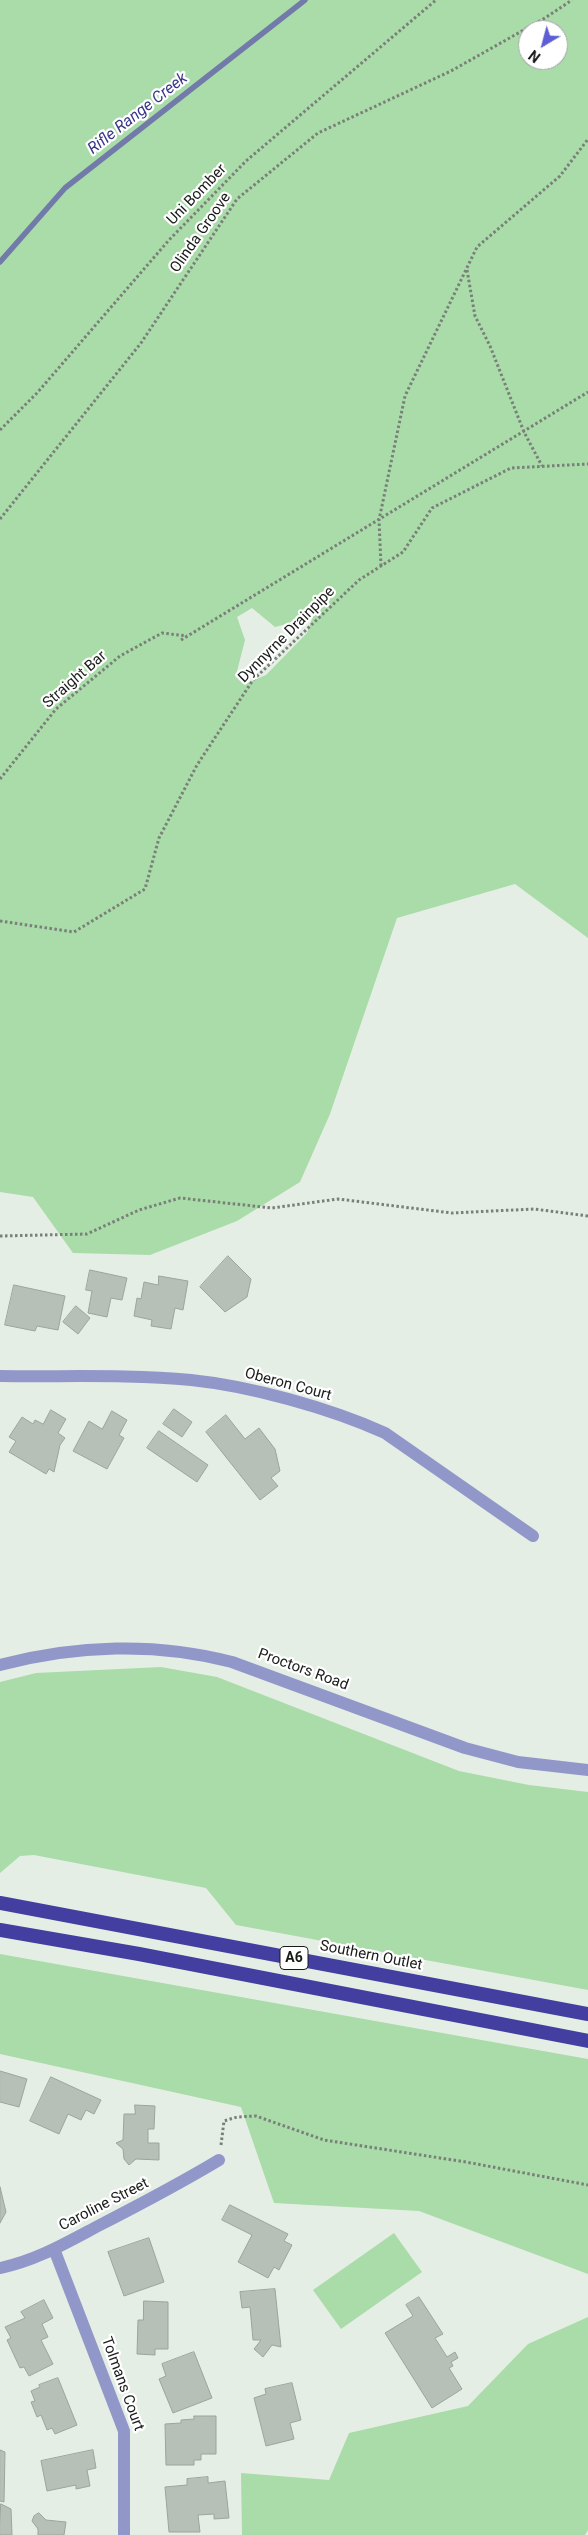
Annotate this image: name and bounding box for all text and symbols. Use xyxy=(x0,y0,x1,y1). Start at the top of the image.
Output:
north arrow xyxy=(518,20,568,70)
text: N xyxy=(526,47,543,66)
water label: Rifle Range Creek xyxy=(84,69,192,159)
street label: Uni Bomber xyxy=(163,161,231,229)
street label: Olinda Groove xyxy=(167,190,235,276)
street label: Dynnyrne Drainpipe xyxy=(235,583,339,687)
street label: Straight Bar xyxy=(40,648,110,712)
street label: Oberon Court xyxy=(243,1365,333,1405)
street label: Proctors Road xyxy=(255,1645,351,1695)
street label: Southern Outlet xyxy=(318,1937,424,1975)
road number: A6 xyxy=(280,1946,308,1970)
street label: Caroline Street xyxy=(56,2175,152,2235)
street label: Tolmans Court xyxy=(97,2335,147,2433)

